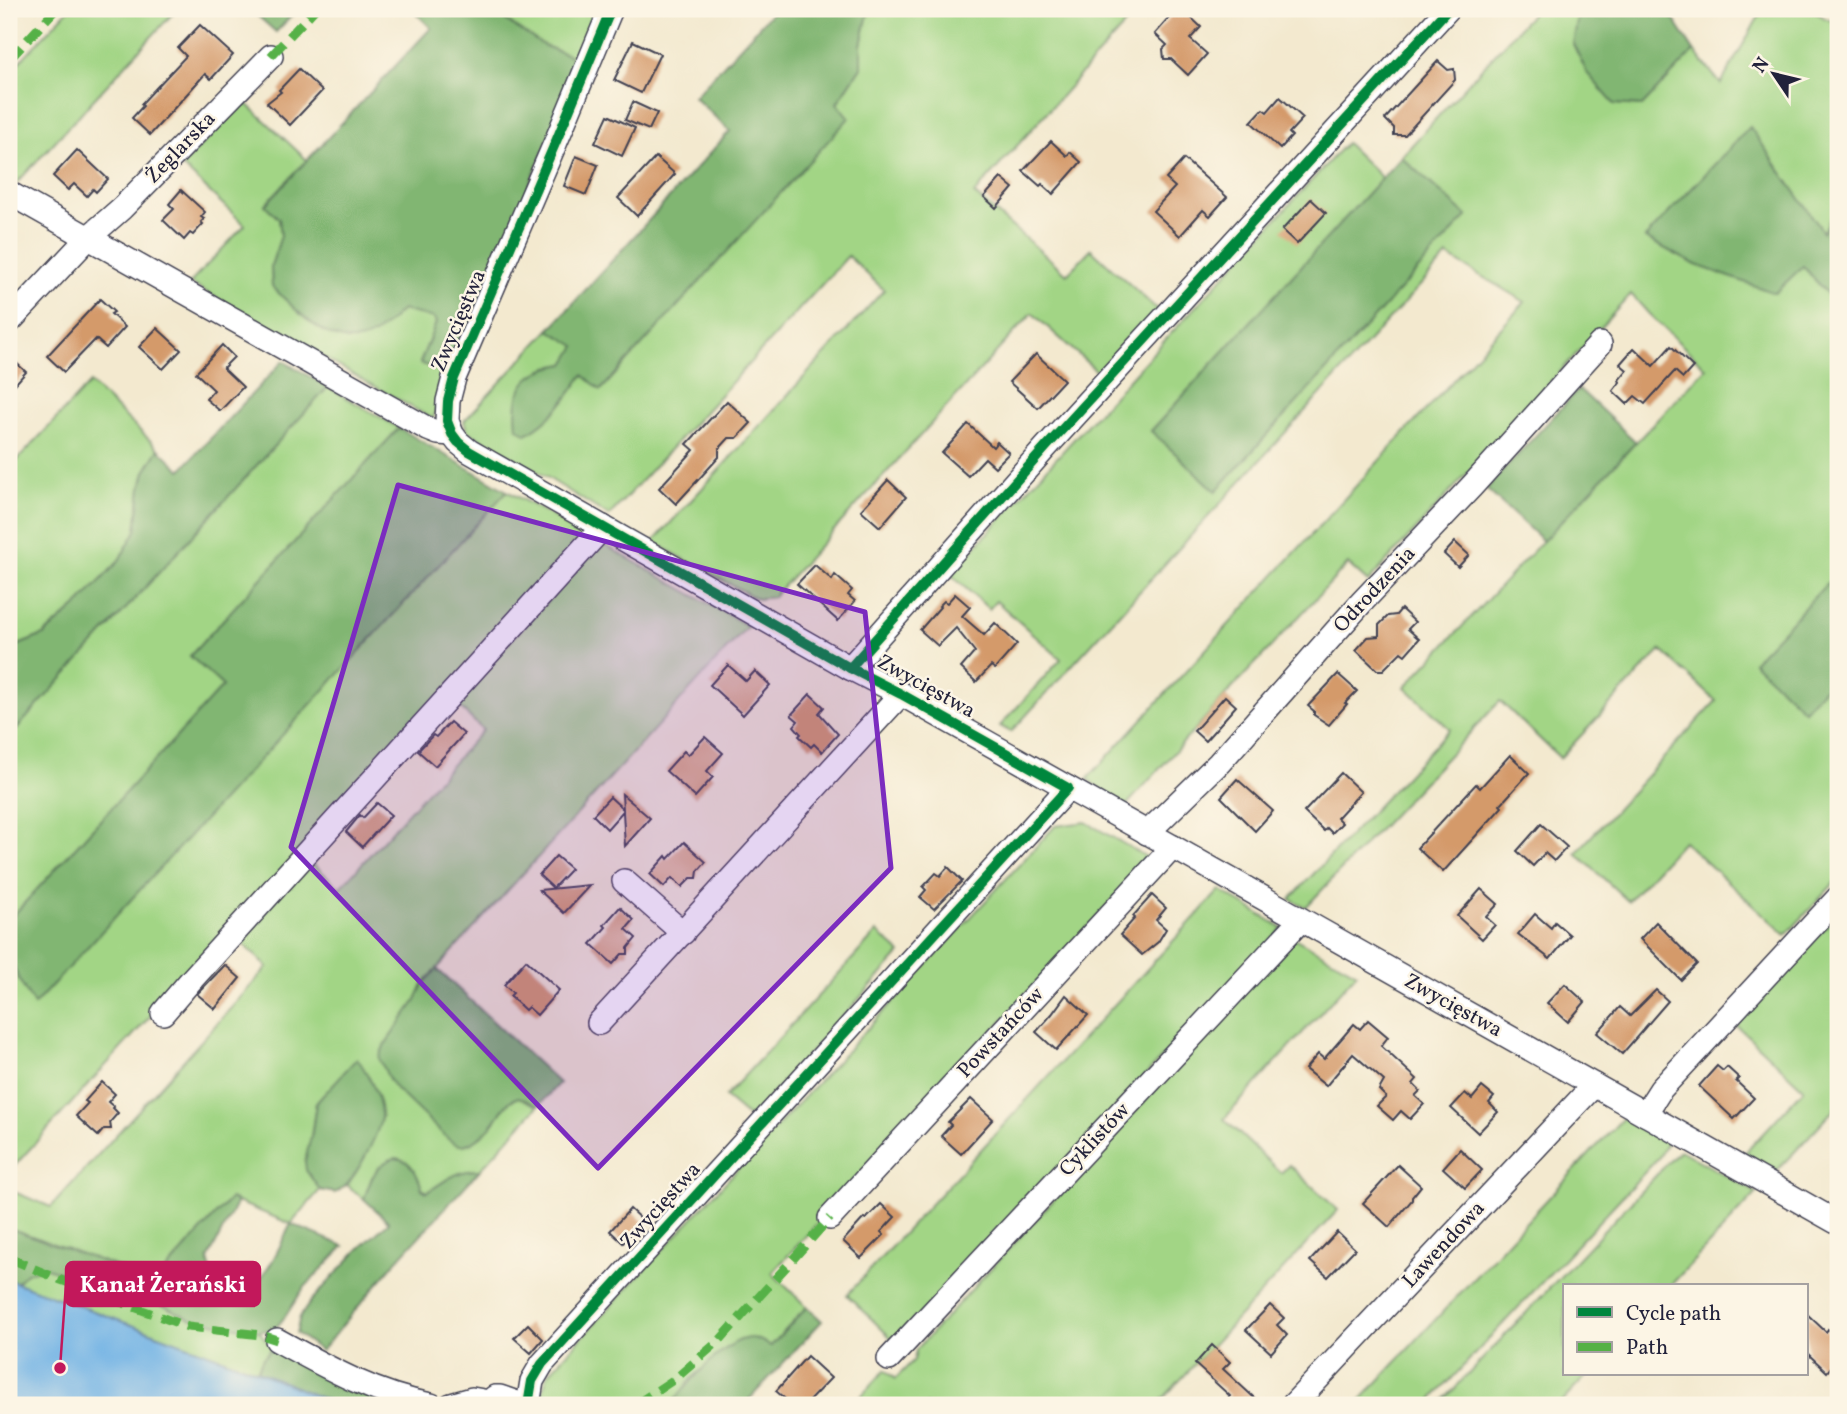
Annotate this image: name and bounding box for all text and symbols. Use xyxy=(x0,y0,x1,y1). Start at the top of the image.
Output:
north arrow xyxy=(1738,38,1808,108)
text: N xyxy=(1747,52,1776,79)
street label: Żeglarska xyxy=(139,105,223,191)
street label: Zwycięstwa xyxy=(424,265,494,377)
street label: Odrodzenia xyxy=(1327,540,1423,640)
street label: Zwycięstwa xyxy=(872,648,980,726)
street label: Zwycięstwa xyxy=(1399,967,1507,1045)
street label: Powstańców xyxy=(951,981,1051,1085)
street label: Cyklistów xyxy=(1053,1097,1137,1183)
street label: Zwycięstwa xyxy=(614,1156,708,1256)
street label: Lawendowa xyxy=(1396,1195,1492,1295)
callout: Kanał Żerański xyxy=(66,1262,260,1306)
text: Kanał Żerański xyxy=(80,1270,246,1302)
legend xyxy=(1563,1284,1808,1376)
text: Cycle path xyxy=(1626,1300,1721,1329)
text: Path xyxy=(1626,1334,1668,1363)

